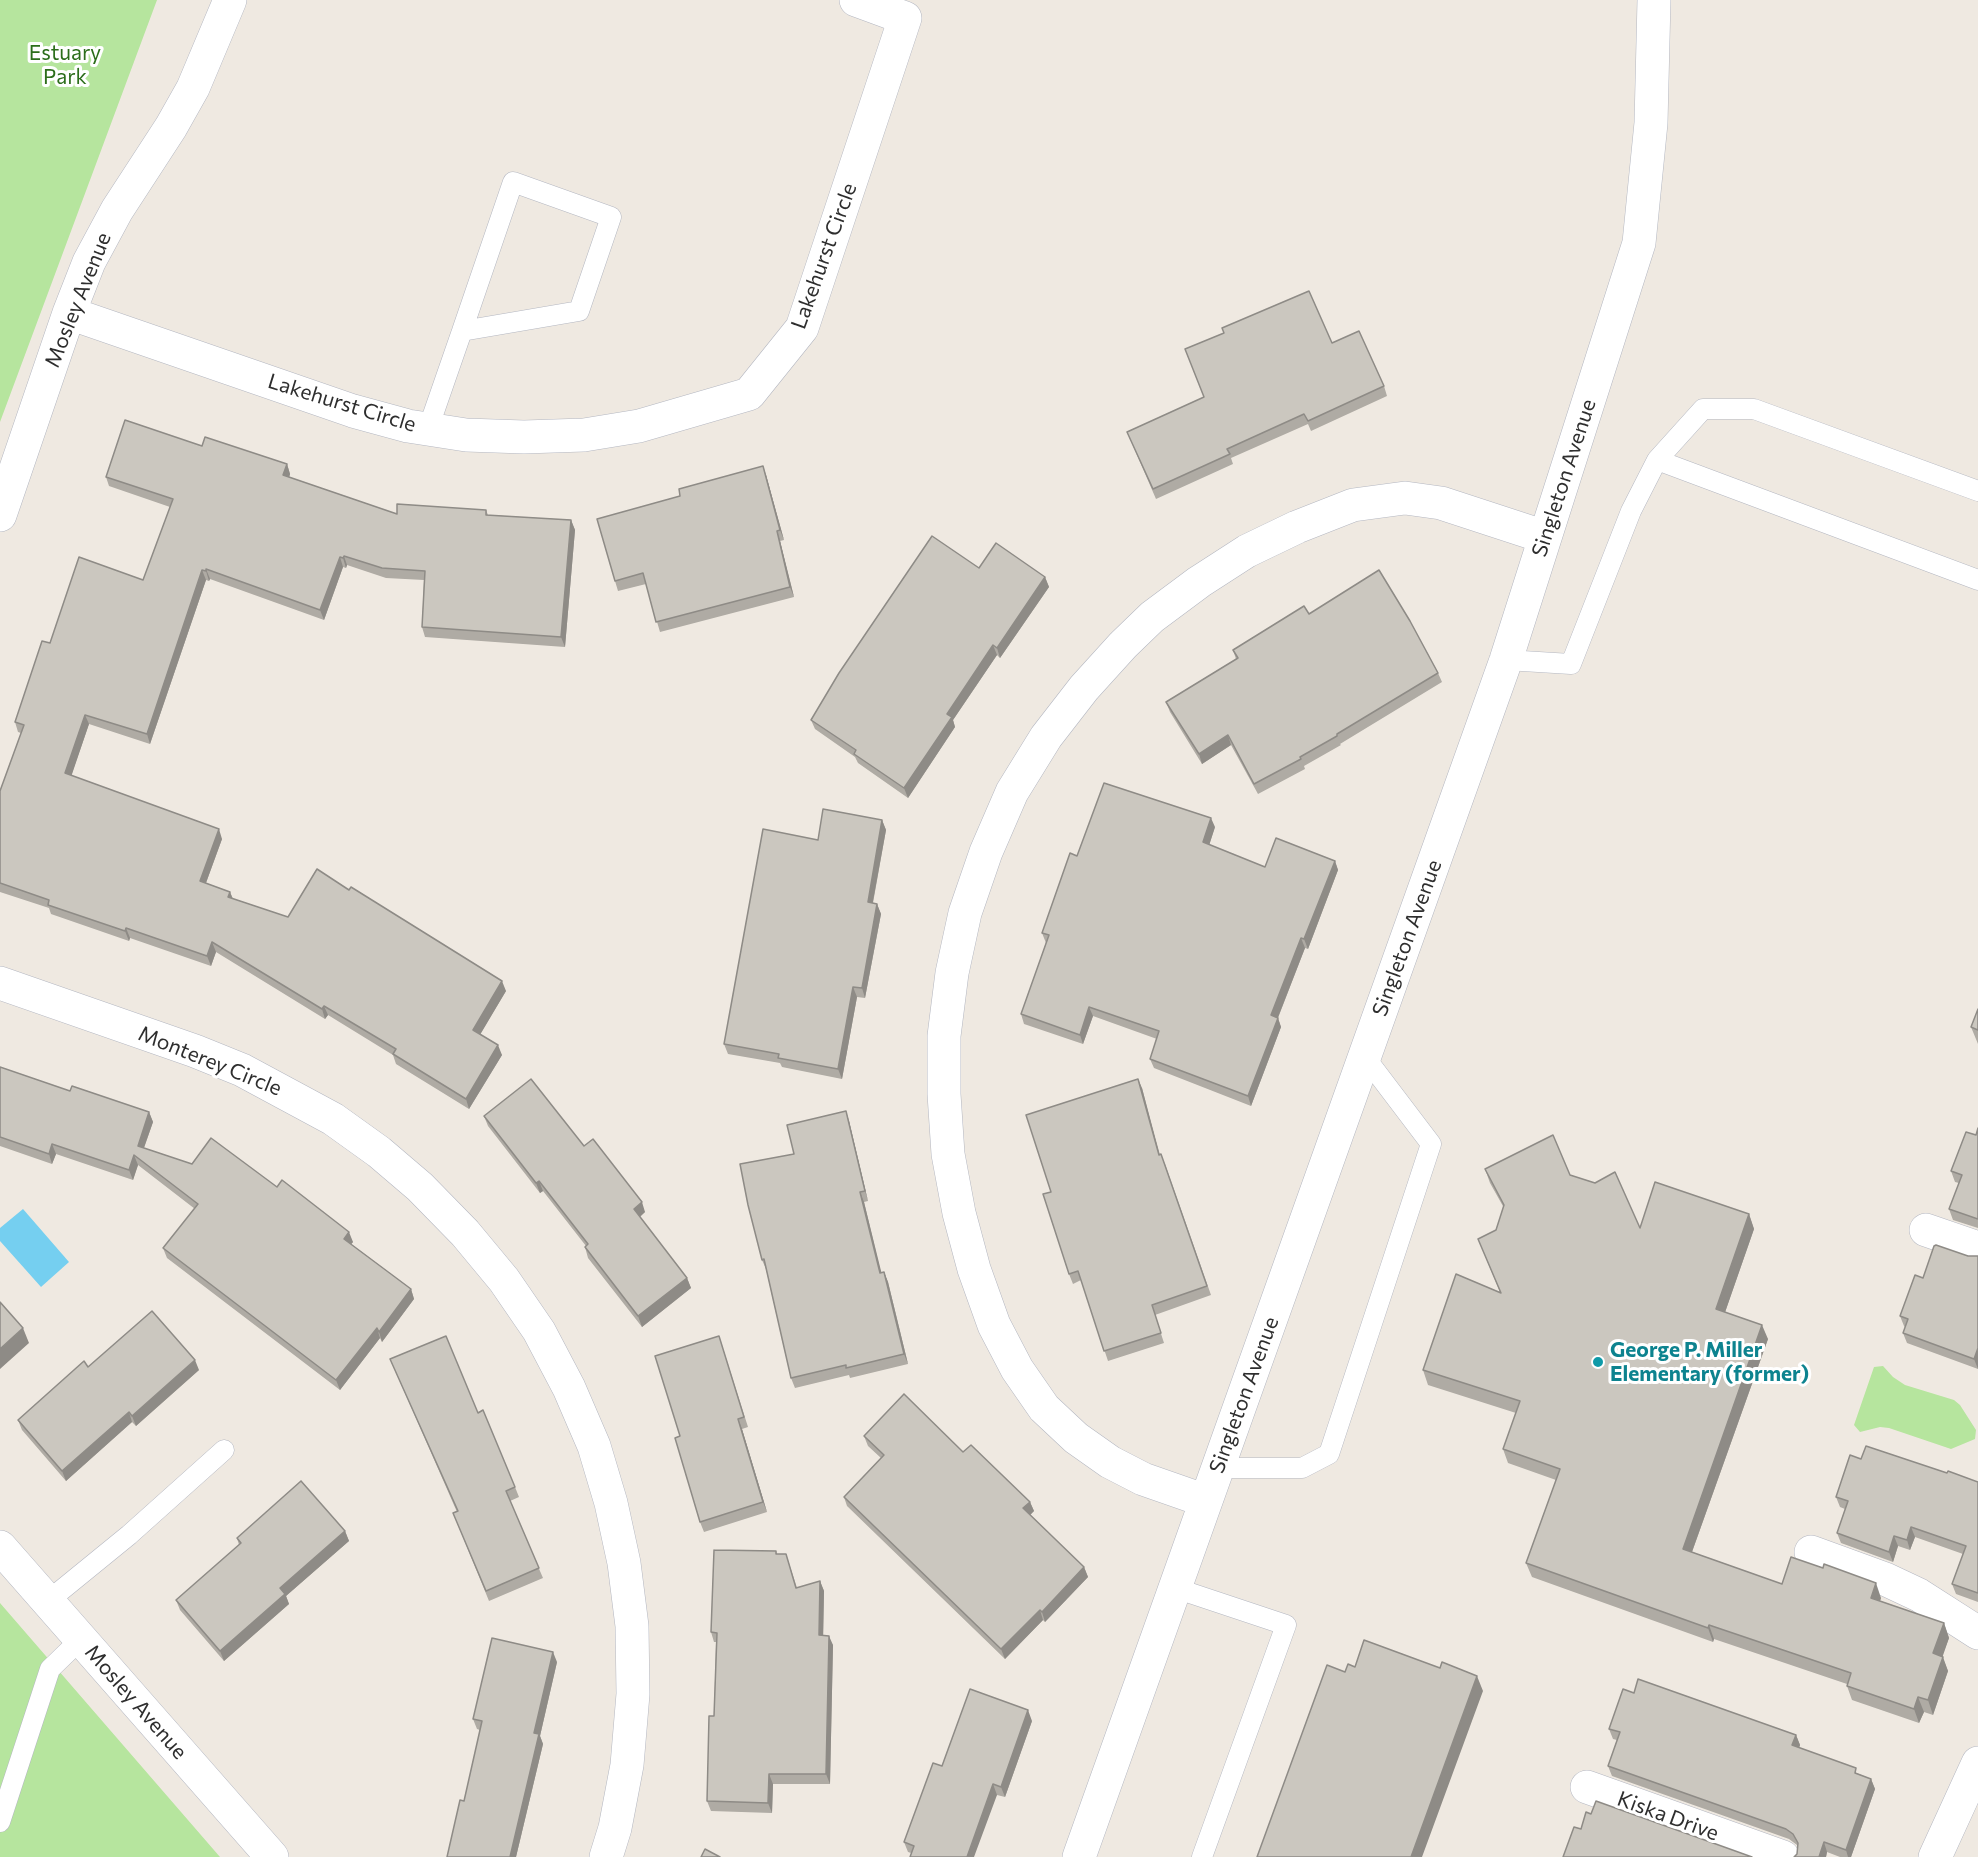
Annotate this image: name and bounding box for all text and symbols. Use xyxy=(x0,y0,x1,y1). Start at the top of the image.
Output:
park label: Estuary Park xyxy=(29,40,101,90)
street label: Lakehurst Circle xyxy=(786,180,862,332)
street label: Mosley Avenue xyxy=(40,229,116,371)
street label: Lakehurst Circle xyxy=(265,369,419,437)
street label: Singleton Avenue xyxy=(1527,396,1601,560)
street label: Singleton Avenue xyxy=(1367,856,1447,1020)
street label: Monterey Circle xyxy=(135,1021,285,1101)
street label: Singleton Avenue xyxy=(1204,1313,1284,1477)
place label: George P. Miller Elementary (former) xyxy=(1610,1337,1809,1387)
marker: George P. Miller Elementary (former) xyxy=(1591,1355,1605,1369)
street label: Mosley Avenue xyxy=(80,1640,192,1764)
street label: Kiska Drive xyxy=(1614,1786,1722,1846)

